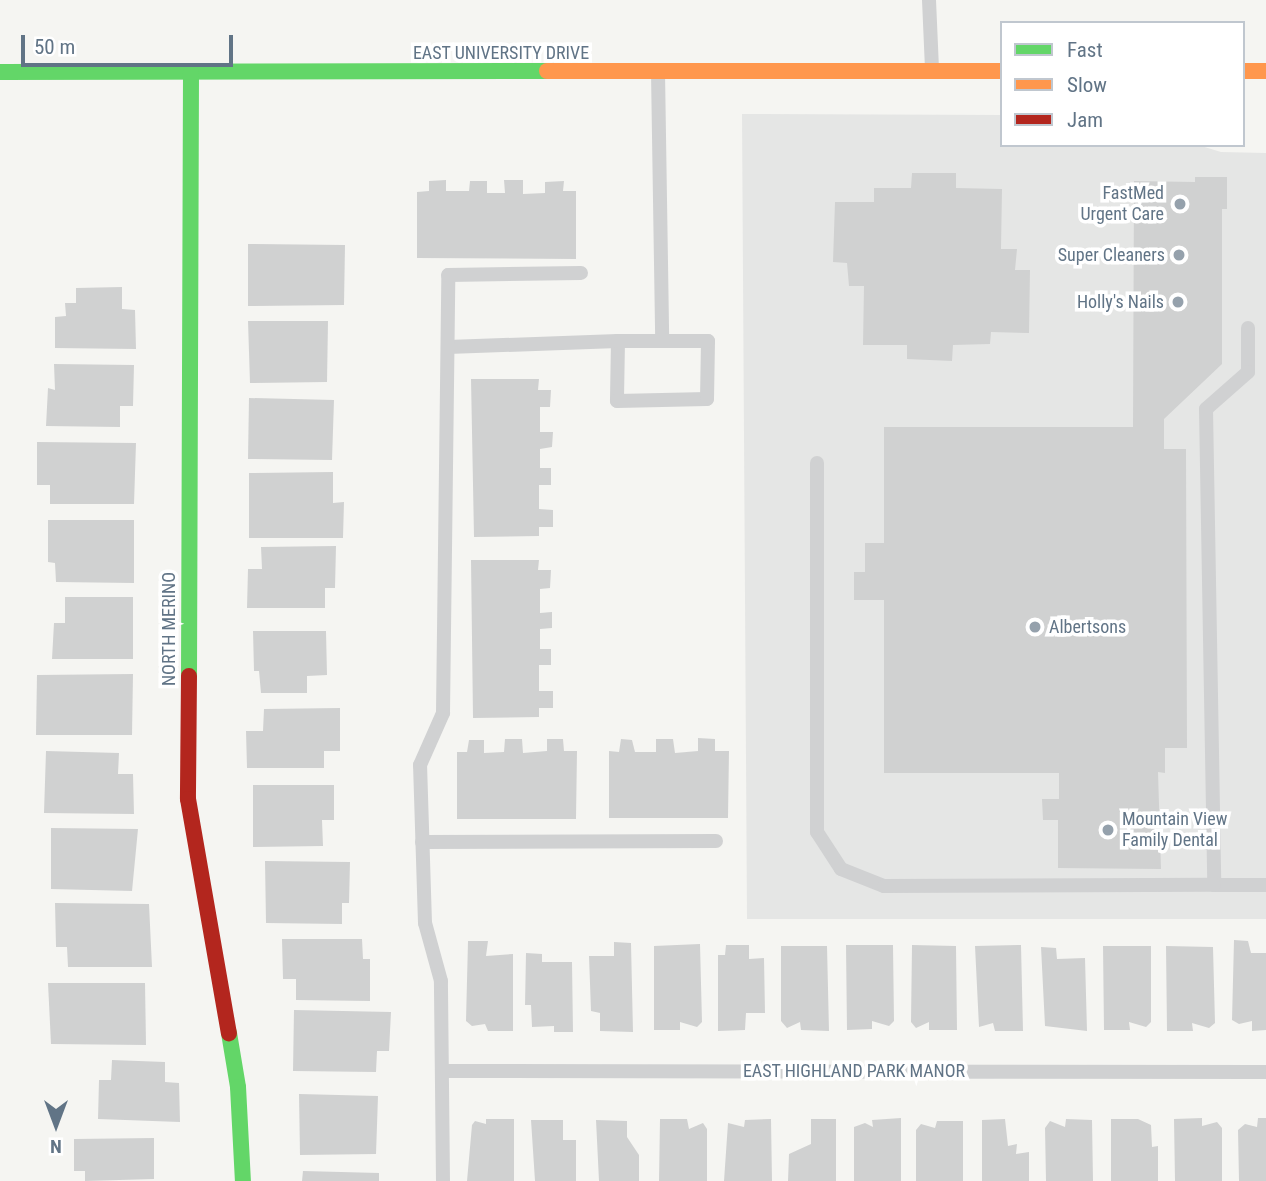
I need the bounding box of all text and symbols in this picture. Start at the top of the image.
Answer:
scale bar [24,21,236,65]
legend [1000,21,1245,147]
text: 50 m [34,35,75,59]
text: Fast [1067,38,1103,62]
street label: EAST UNIVERSITY DRIVE [413,42,589,64]
text: Slow [1067,73,1107,97]
text: Jam [1067,108,1103,132]
place label: FastMed Urgent Care [1081,183,1164,226]
marker: FastMed Urgent Care [1170,194,1190,214]
place label: Super Cleaners [1058,244,1165,266]
marker: Super Cleaners [1171,247,1187,263]
place label: Holly's Nails [1077,291,1164,313]
marker: Holly's Nails [1170,294,1186,310]
street label: NORTH MERINO [158,572,180,686]
place label: Albertsons [1049,616,1126,638]
marker: Albertsons [1027,619,1043,635]
place label: Mountain View Family Dental [1122,809,1227,852]
marker: Mountain View Family Dental [1100,822,1116,838]
street label: EAST HIGHLAND PARK MANOR [743,1060,965,1082]
north arrow [21,1090,91,1160]
text: N [50,1135,62,1158]

